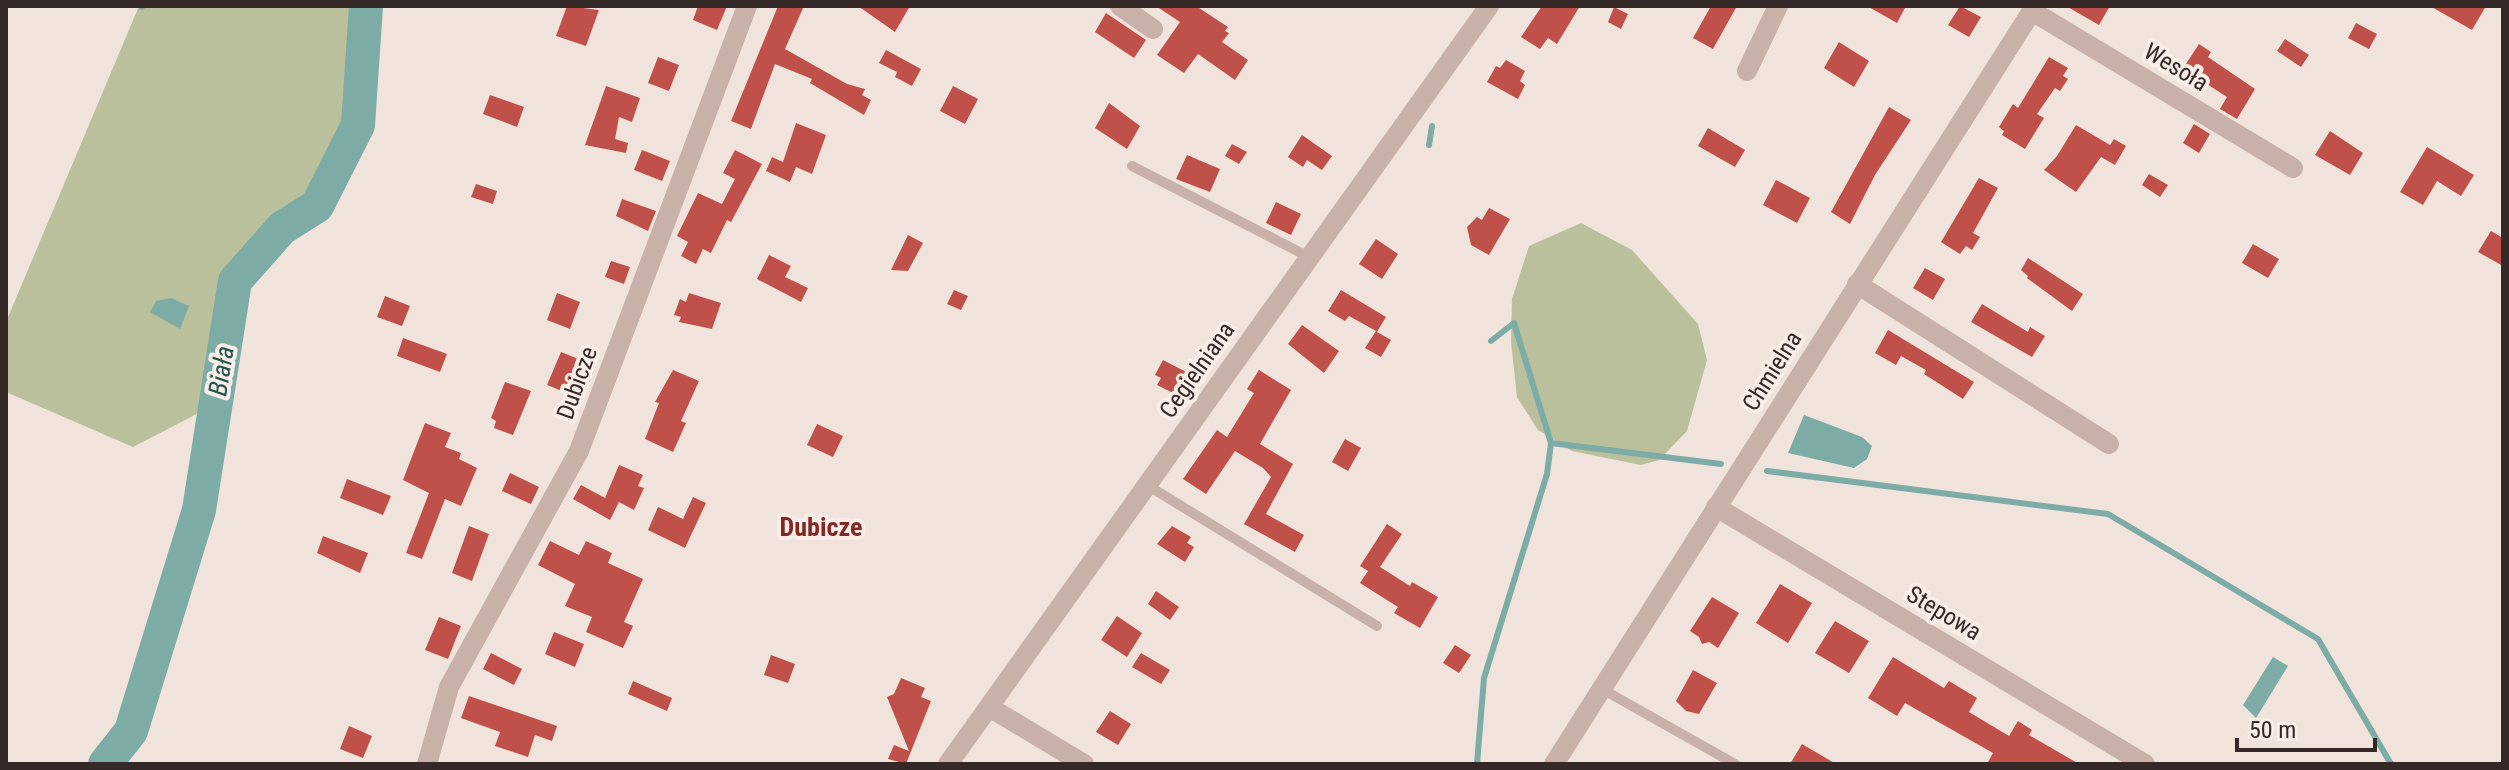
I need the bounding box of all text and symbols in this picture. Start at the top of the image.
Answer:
street label: Wesoła [2139,37,2213,97]
street label: Cegielniana [1154,317,1240,423]
street label: Chmielna [1737,326,1807,416]
street label: Dubicze [551,343,603,423]
water label: Biała [202,344,240,398]
district label: Dubicze [780,512,862,542]
street label: Stepowa [1902,580,1986,646]
scale bar [2237,702,2375,752]
text: 50 m [2249,716,2296,744]

